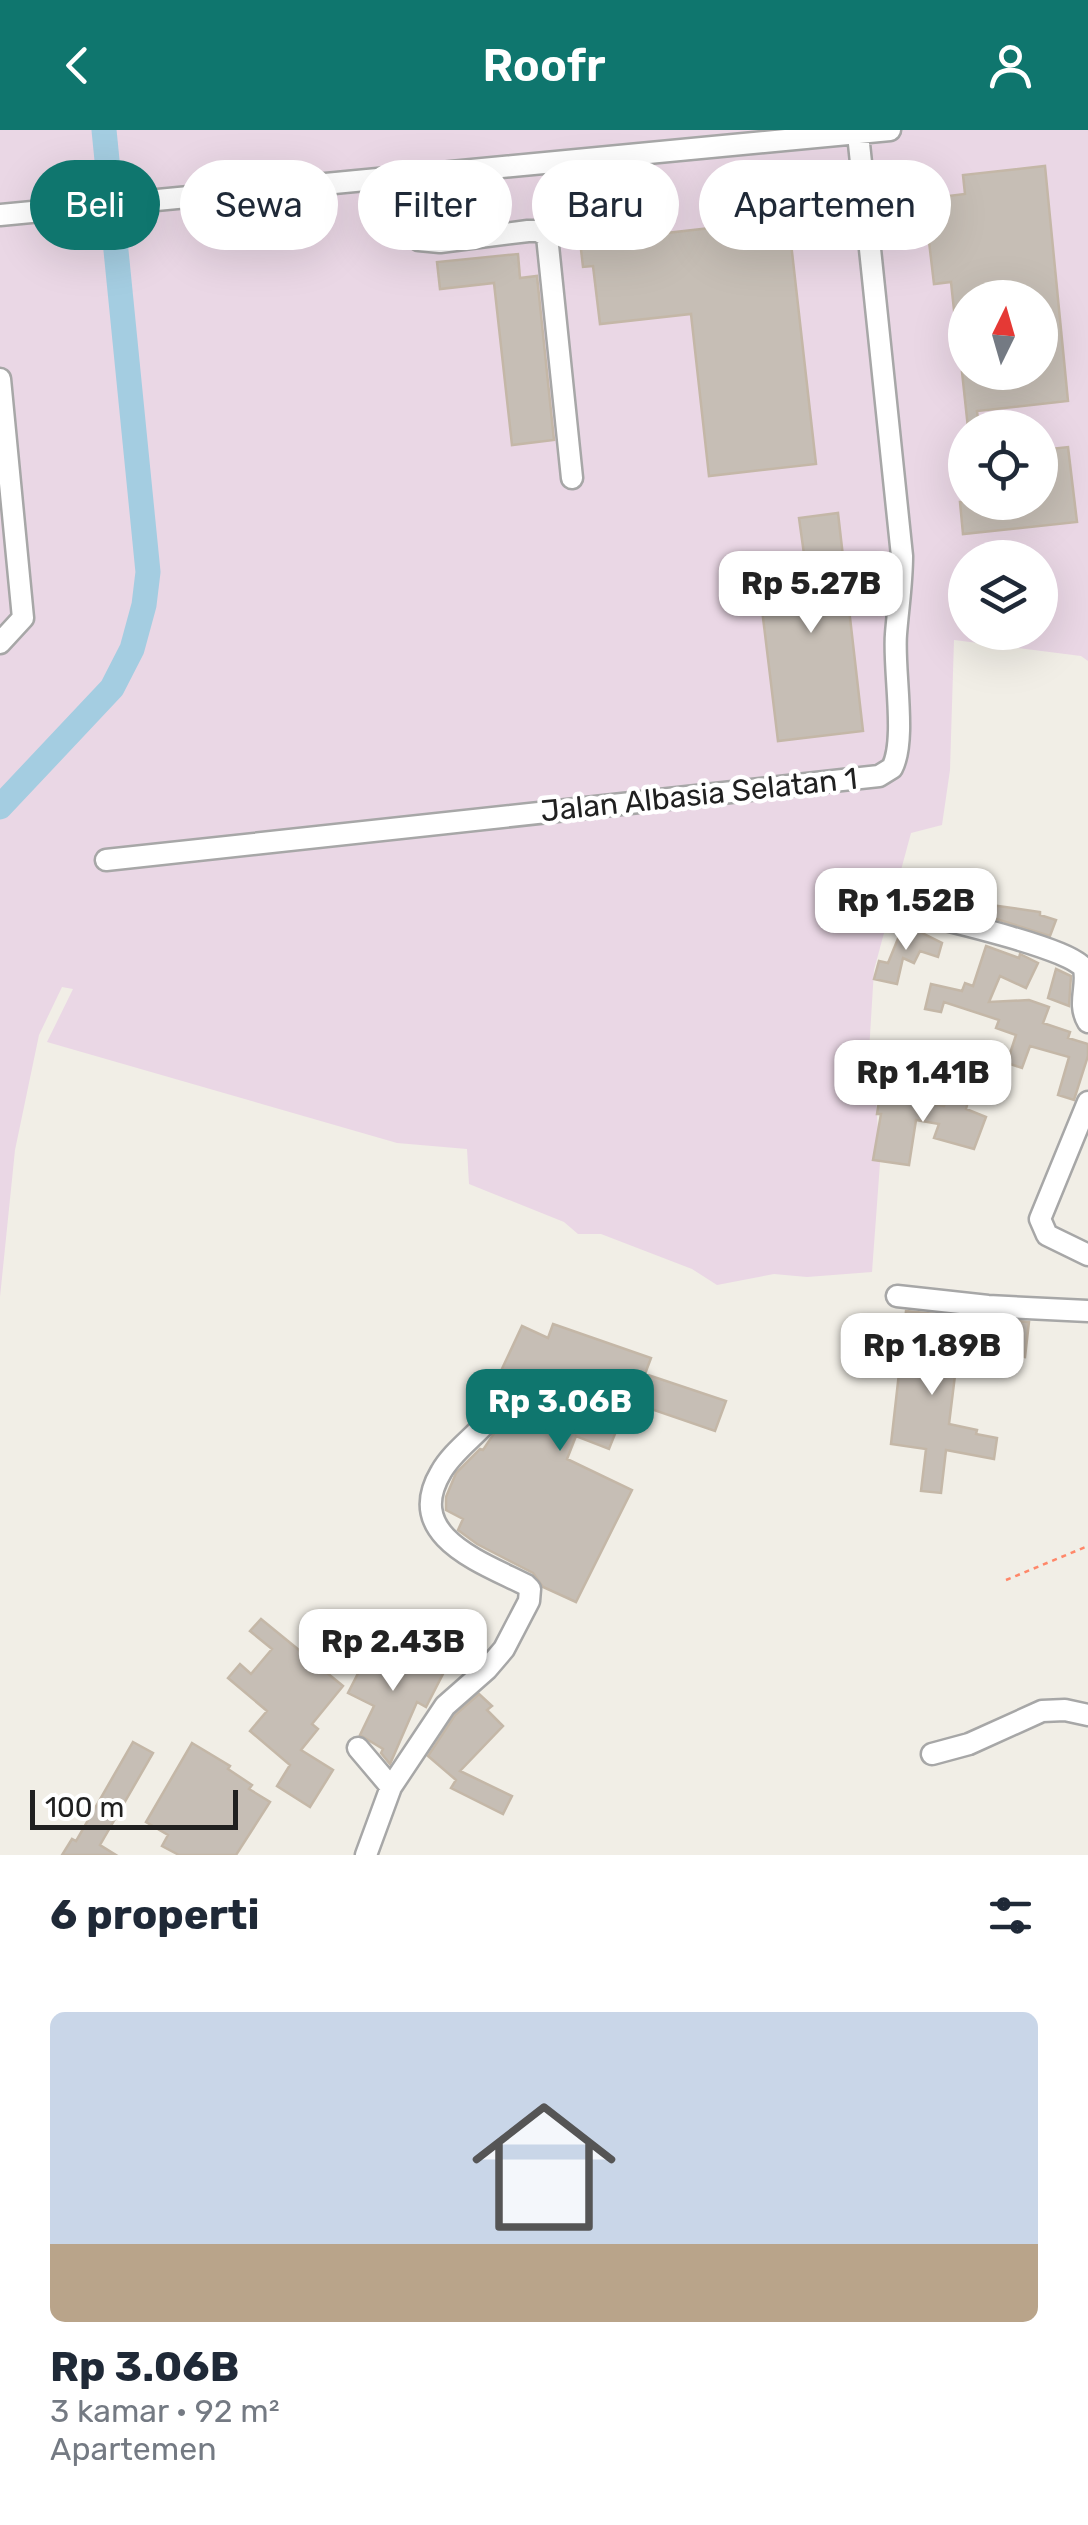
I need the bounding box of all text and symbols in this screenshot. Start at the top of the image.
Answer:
icon: back [50,38,105,93]
icon: person [983,38,1038,93]
text: Roofr [482,39,606,92]
chip: Beli [30,160,160,250]
chip: Sewa [180,160,338,250]
chip: Filter [358,160,512,250]
chip: Baru [532,160,679,250]
chip: Apartemen [699,160,951,250]
north arrow [948,280,1058,390]
map controls [948,280,1058,650]
button: locate [948,410,1058,520]
button: layers [948,540,1058,650]
pin: Rp 5.27B [708,551,914,636]
text: Rp 5.27B [741,564,881,602]
street label: Jalan Albasia Selatan 1 [539,760,859,830]
pin: Rp 1.52B [803,868,1009,953]
text: Rp 1.52B [837,881,975,919]
pin: Rp 1.41B [820,1040,1026,1125]
text: Rp 1.41B [856,1053,990,1091]
pin: Rp 1.89B [829,1313,1035,1398]
text: Rp 1.89B [863,1326,1001,1364]
pin: Rp 3.06B [457,1369,663,1454]
text: Rp 3.06B [488,1382,632,1420]
pin: Rp 2.43B [290,1609,496,1694]
text: Rp 2.43B [321,1622,465,1660]
scale bar [30,1785,238,1830]
text: 100 m [45,1791,124,1824]
icon: filters [983,1888,1038,1943]
text: 6 properti [50,1890,259,1940]
icon: home [454,2077,634,2257]
text: Rp 3.06B [50,2342,239,2392]
text: 3 kamar · 92 m² [50,2392,280,2430]
text: Apartemen [50,2430,217,2468]

